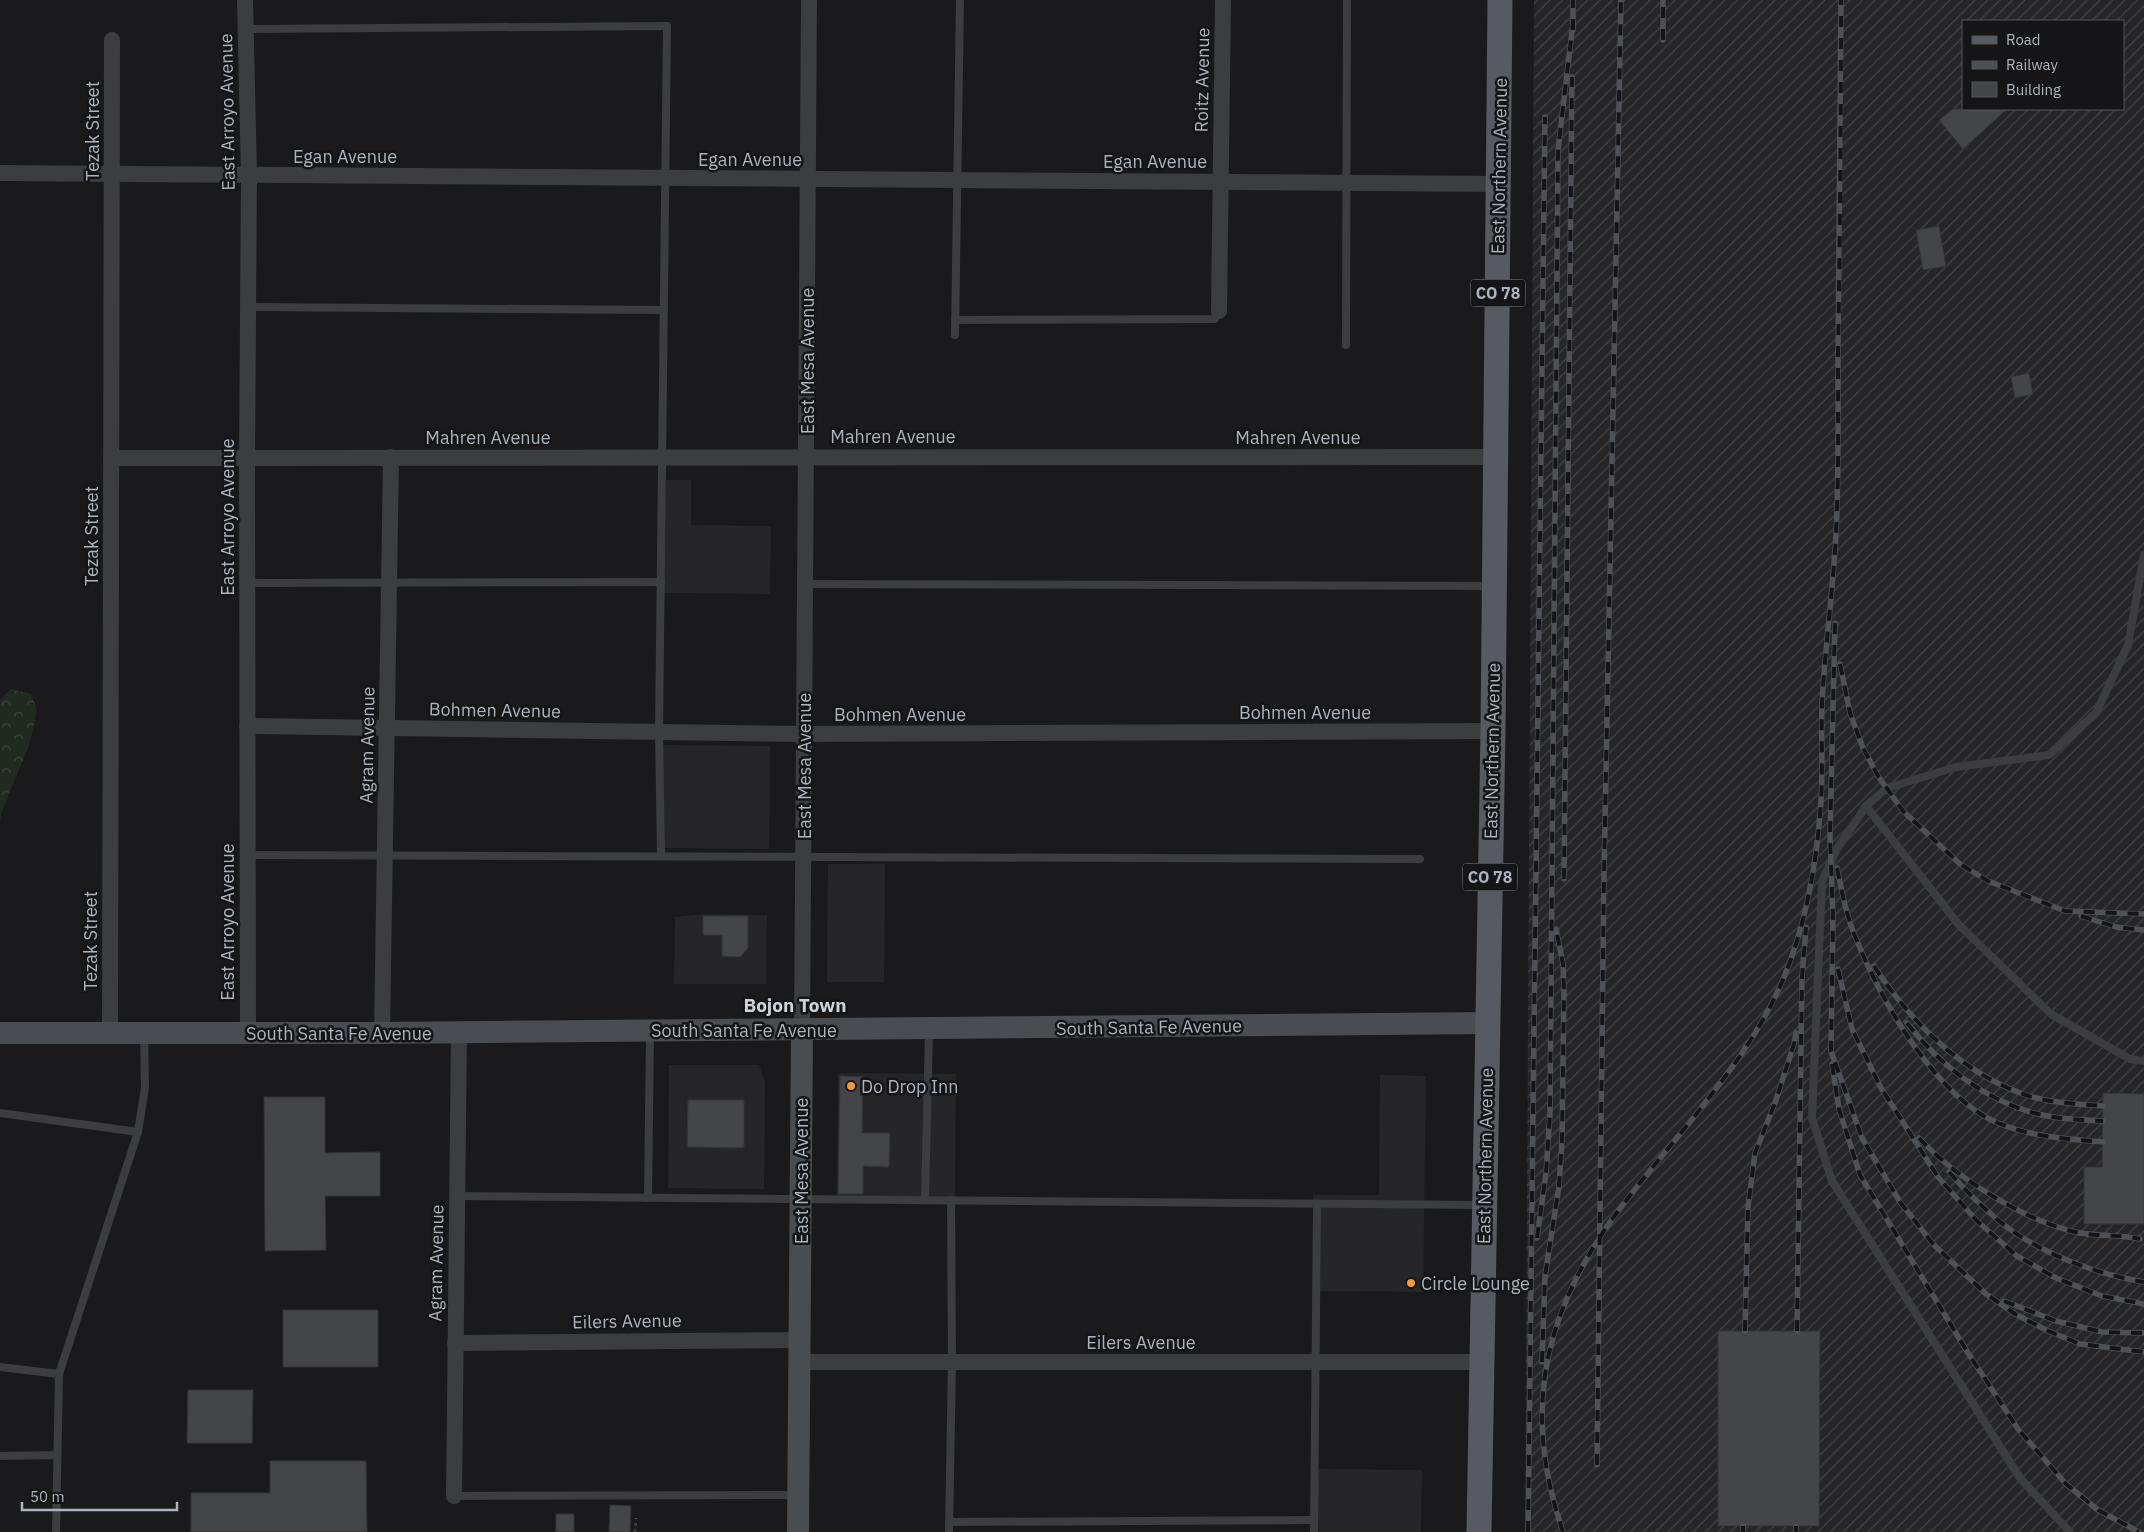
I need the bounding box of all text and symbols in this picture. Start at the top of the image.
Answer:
legend [1962,20,2124,110]
street label: Roitz Avenue [1190,27,1214,133]
text: Road [2006,30,2041,49]
street label: East Arroyo Avenue [214,33,240,191]
text: Railway [2006,55,2059,74]
street label: East Northern Avenue [1486,77,1512,254]
text: Building [2006,80,2061,99]
street label: Tezak Street [81,81,104,181]
street label: Egan Avenue [293,145,397,168]
street label: Egan Avenue [698,148,802,171]
street label: Egan Avenue [1103,150,1207,173]
road number: CO 78 [1470,280,1526,306]
street label: East Mesa Avenue [796,288,819,434]
street label: Mahren Avenue [830,425,956,448]
street label: Mahren Avenue [425,426,551,449]
street label: Mahren Avenue [1235,426,1361,449]
street label: East Arroyo Avenue [216,438,239,596]
street label: Tezak Street [80,486,103,586]
street label: East Northern Avenue [1479,662,1505,839]
street label: Agram Avenue [354,686,380,804]
street label: East Mesa Avenue [793,693,816,839]
street label: Bohmen Avenue [429,697,561,723]
street label: Bohmen Avenue [1239,701,1371,724]
street label: Bohmen Avenue [834,703,966,726]
street label: East Arroyo Avenue [216,843,239,1001]
road number: CO 78 [1462,864,1518,890]
street label: Tezak Street [79,891,102,991]
district label: Bojon Town [743,993,847,1017]
street label: South Santa Fe Avenue [1056,1014,1242,1040]
street label: South Santa Fe Avenue [651,1019,837,1042]
street label: South Santa Fe Avenue [246,1022,432,1045]
street label: East Northern Avenue [1472,1067,1498,1244]
place label: Do Drop Inn [861,1075,958,1098]
marker: Do Drop Inn [845,1080,857,1092]
street label: East Mesa Avenue [790,1098,813,1244]
street label: Agram Avenue [423,1204,449,1322]
place label: Circle Lounge [1421,1272,1530,1295]
marker: Circle Lounge [1405,1277,1417,1289]
street label: Eilers Avenue [572,1309,682,1333]
street label: Eilers Avenue [1086,1331,1196,1354]
scale bar [22,1480,178,1512]
text: 50 m [30,1487,65,1506]

